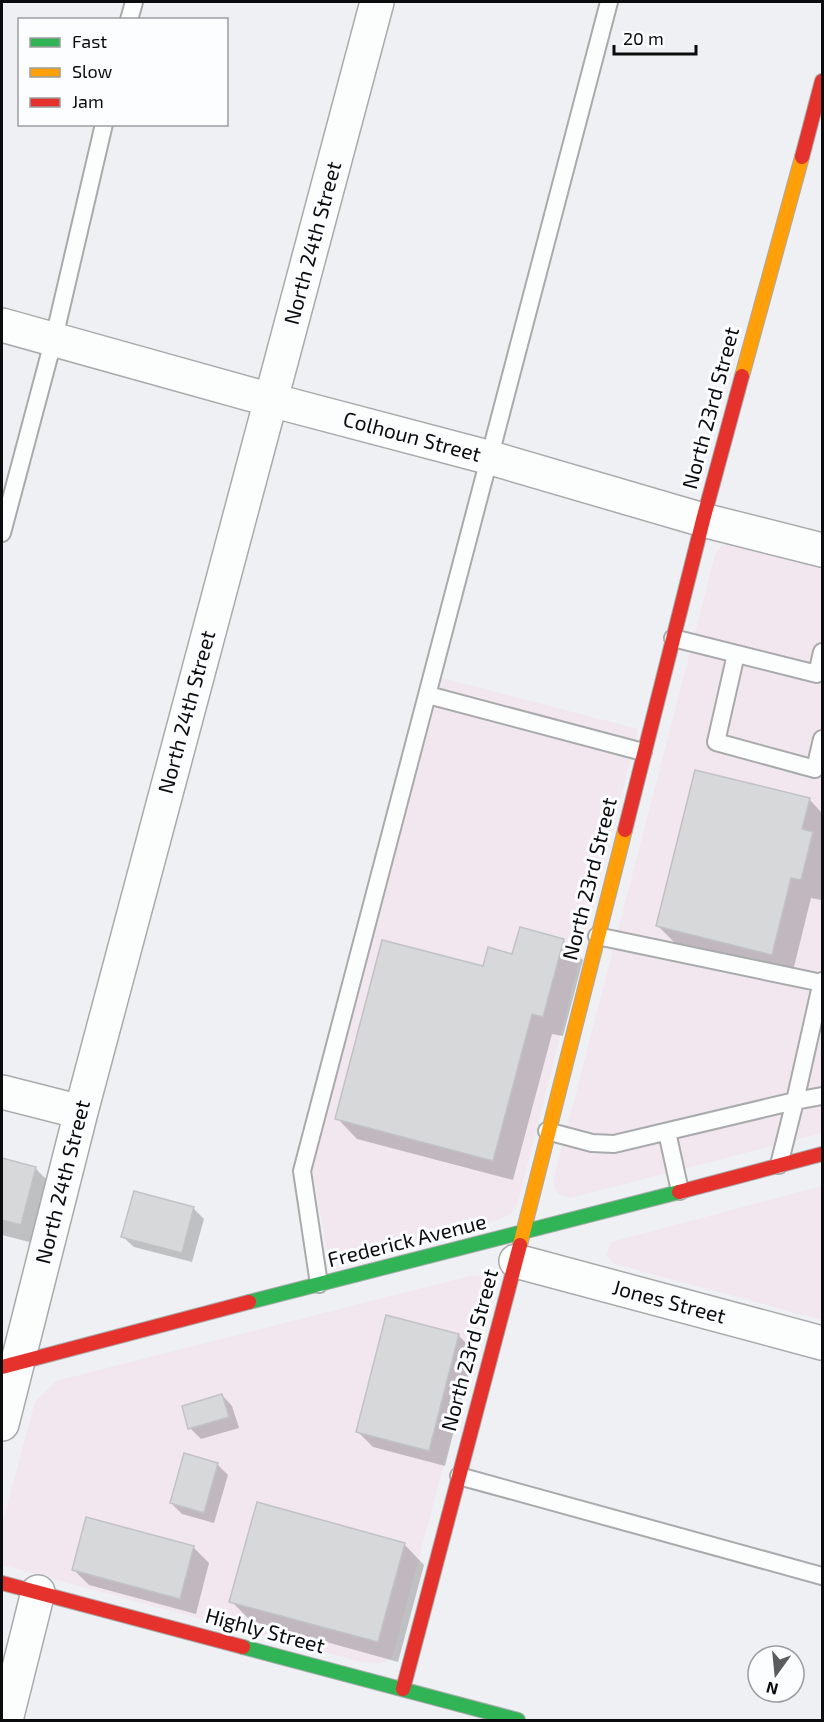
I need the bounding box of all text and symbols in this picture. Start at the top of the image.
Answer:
legend [18,18,228,126]
scale bar [614,18,696,56]
text: 20 m [623,27,664,49]
text: Fast [72,30,107,52]
text: Slow [72,60,113,82]
text: Jam [72,90,104,112]
street label: North 24th Street [278,158,345,327]
street label: North 23rd Street [676,324,743,491]
street label: Colhoun Street [341,405,484,466]
street label: North 24th Street [152,627,219,796]
street label: North 23rd Street [556,795,621,963]
street label: North 24th Street [29,1097,94,1266]
street label: Frederick Avenue [325,1208,489,1271]
street label: North 23rd Street [435,1266,502,1433]
street label: Jones Street [610,1273,729,1328]
street label: Highly Street [203,1602,328,1657]
north arrow [746,1644,806,1704]
text: N [764,1678,780,1700]

